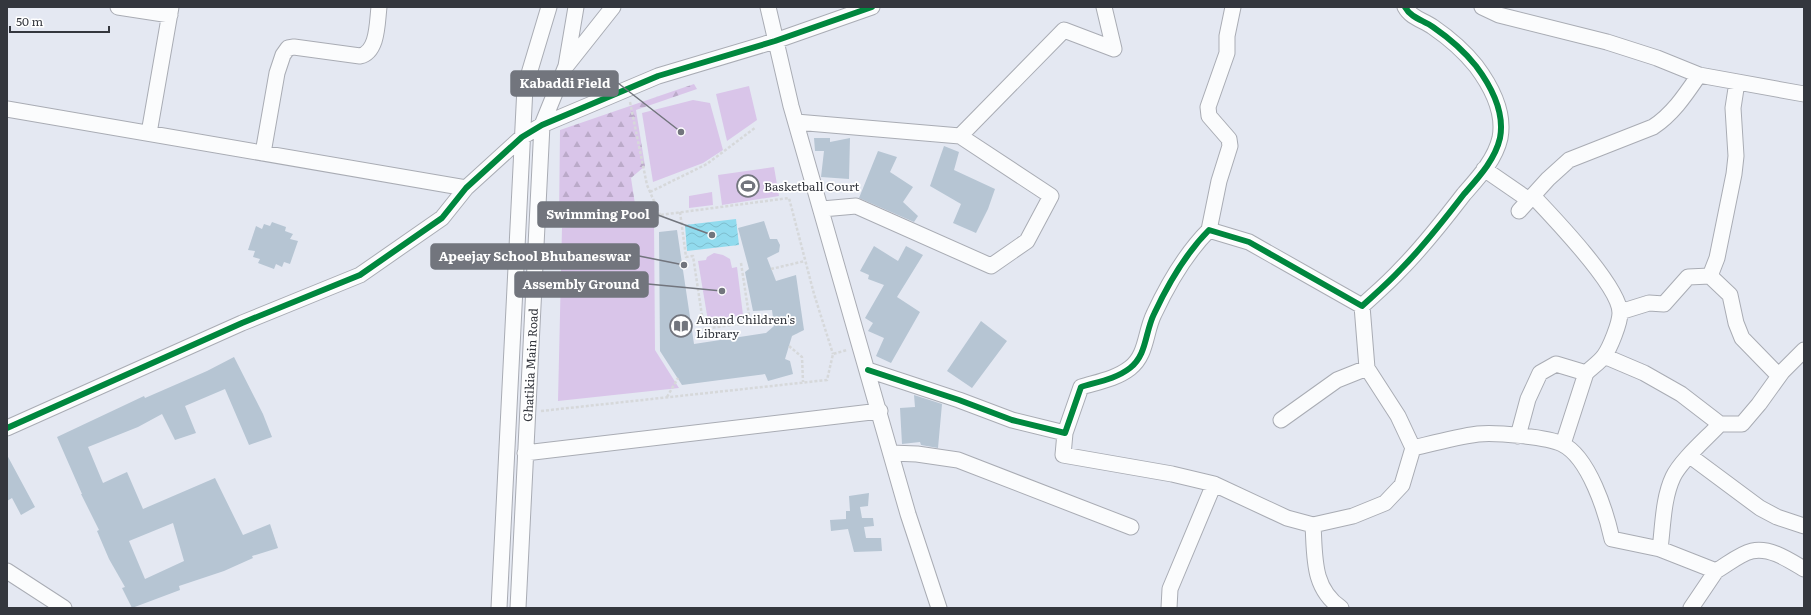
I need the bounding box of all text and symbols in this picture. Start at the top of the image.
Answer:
scale bar [10,8,109,34]
text: 50 m [16,12,43,30]
callout: Kabaddi Field [511,71,618,96]
text: Kabaddi Field [520,73,611,92]
sports icon: Basketball Court [735,173,761,199]
place label: Basketball Court [764,177,860,195]
callout: Swimming Pool [538,202,658,227]
text: Swimming Pool [546,204,650,223]
callout: Apeejay School Bhubaneswar [431,244,639,269]
text: Apeejay School Bhubaneswar [439,246,631,265]
callout: Assembly Ground [515,272,648,297]
text: Assembly Ground [522,274,640,293]
street label: Ghatikia Main Road [518,307,542,422]
place label: Anand Children's Library [696,310,795,342]
library icon: Anand Children's Library [668,313,694,339]

